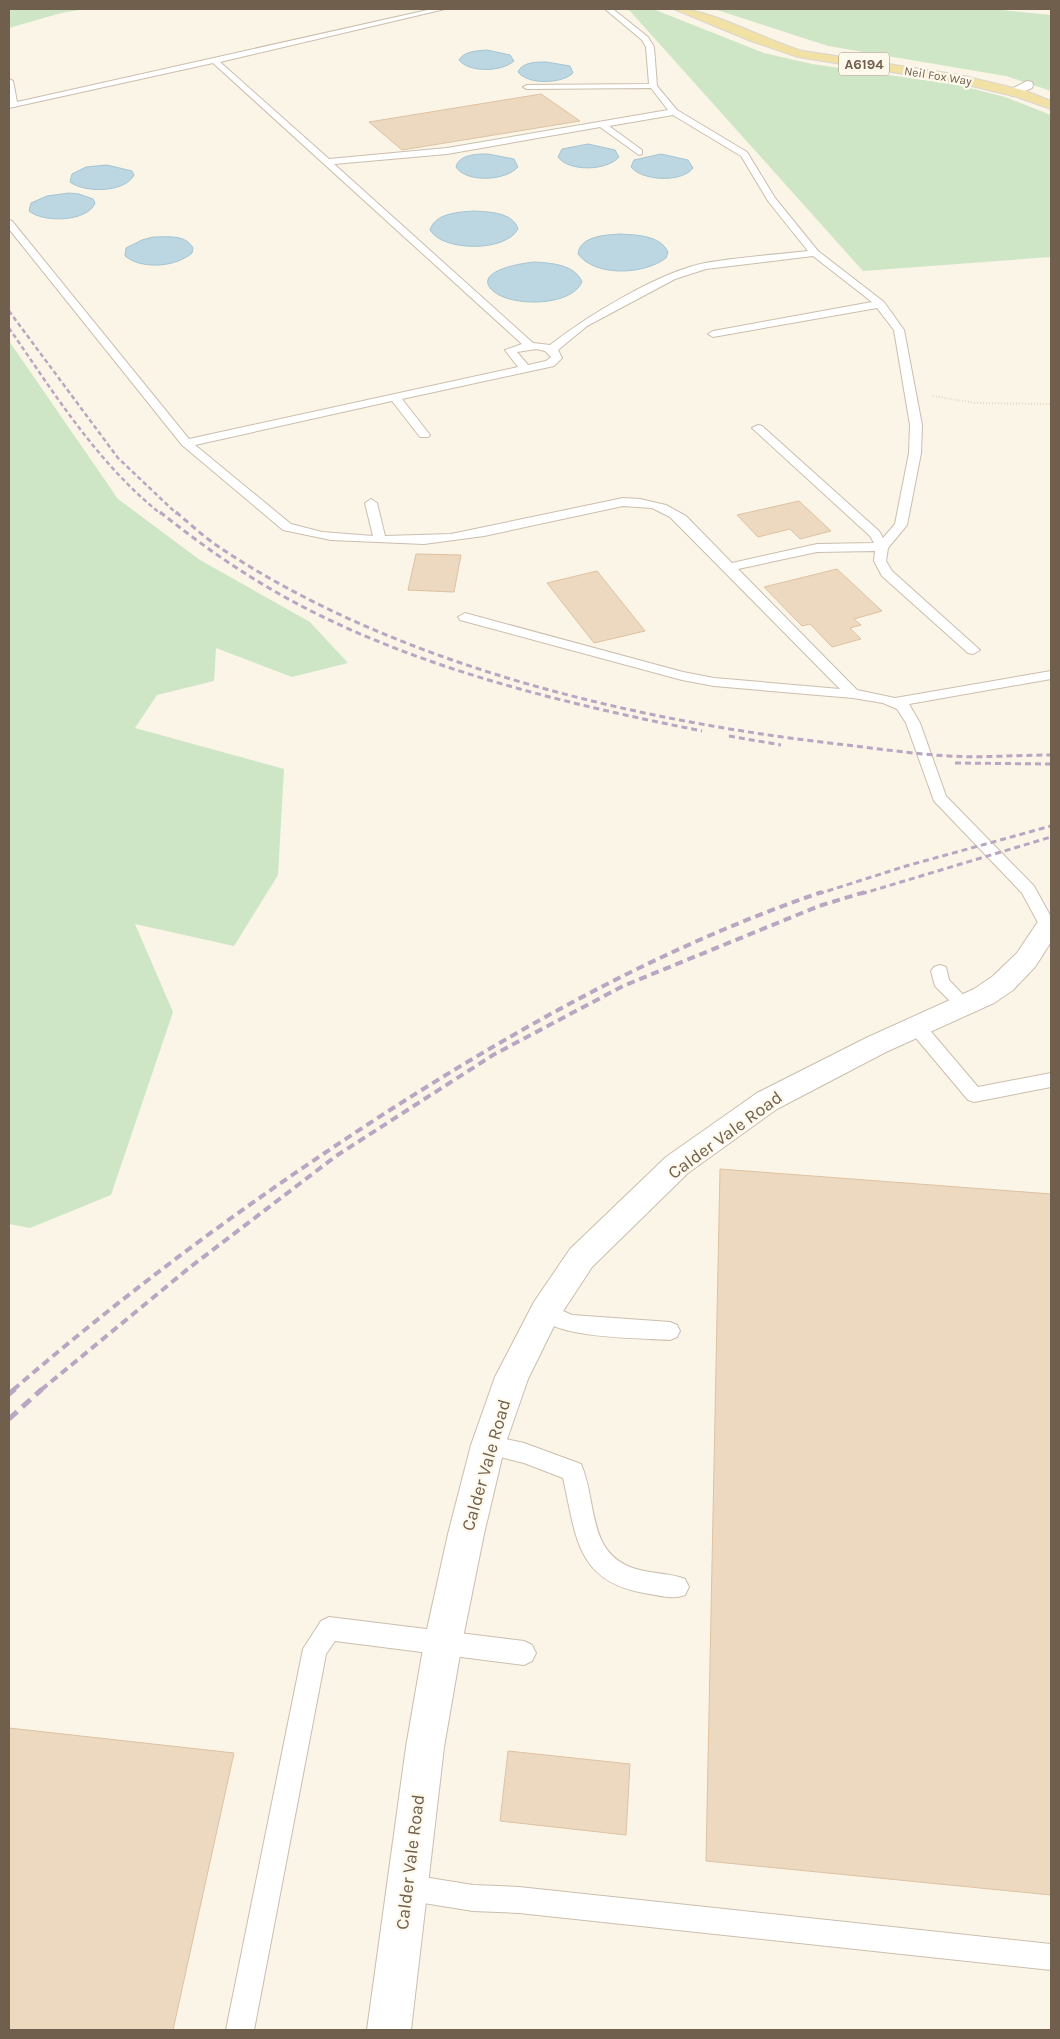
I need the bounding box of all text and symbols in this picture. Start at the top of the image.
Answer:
road number: A6194 [839,52,889,76]
street label: Neil Fox Way [903,64,973,88]
street label: Calder Vale Road [663,1086,787,1184]
street label: Calder Vale Road [457,1397,515,1533]
street label: Calder Vale Road [391,1793,429,1931]

